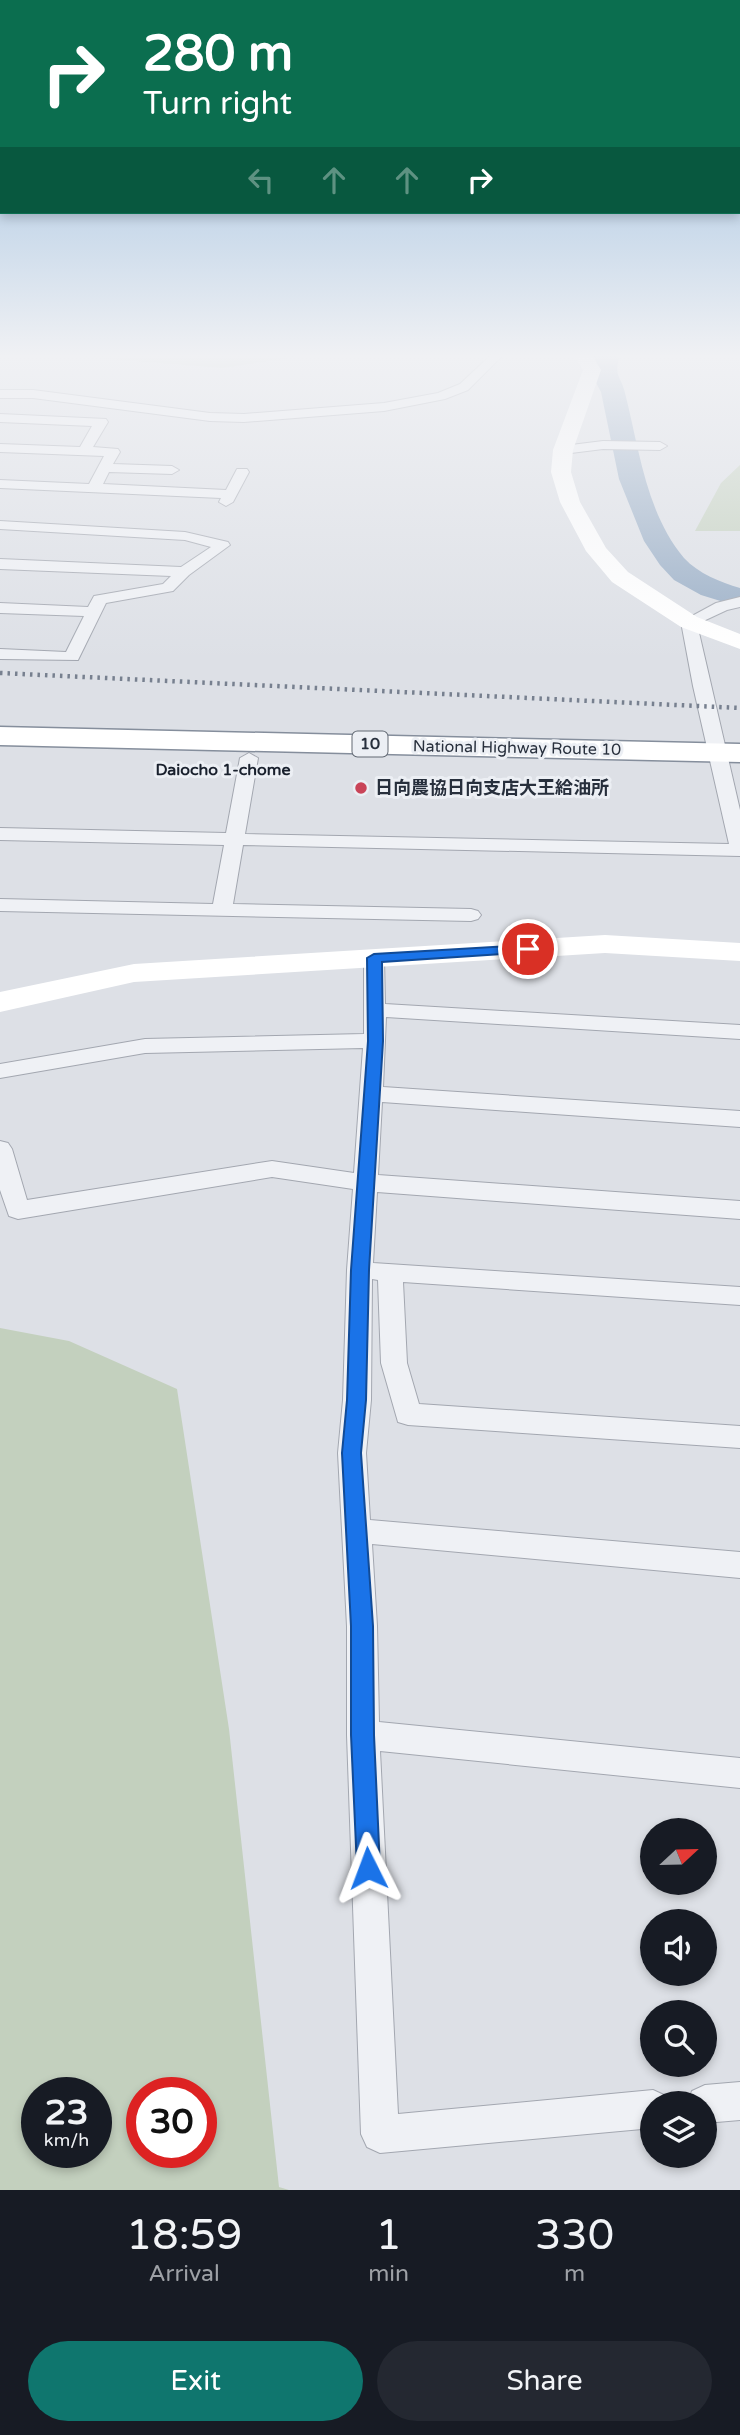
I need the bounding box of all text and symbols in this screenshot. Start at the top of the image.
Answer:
text: 280 m [143,25,293,84]
icon: right [28,28,119,119]
text: Turn right [143,85,292,123]
icon: left [242,161,280,199]
icon: ahead [315,161,353,199]
icon: ahead [388,161,426,199]
icon: right [461,161,499,199]
road number: 10 [352,732,388,757]
street label: National Highway Route 10 [413,736,621,760]
district label: Daiocho 1-chome [155,760,291,780]
place label: 日向農協日向支店大王給油所 [375,777,609,799]
marker: 日向農協日向支店大王給油所 [353,780,369,796]
pin [498,919,558,979]
icon: arrive [509,930,547,968]
north arrow [640,1818,718,1895]
map controls [640,1818,717,2168]
position arrow [331,1831,405,1905]
button: sound [640,1909,717,1986]
button: search [640,2000,717,2077]
speed limit sign: 30 [126,2077,217,2168]
button: layers [640,2091,717,2168]
text: 23 [45,2092,88,2134]
text: km/h [44,2129,89,2151]
text: 18:59 [126,2210,242,2261]
text: 1 [375,2210,402,2261]
text: 330 [535,2210,614,2261]
text: Arrival [149,2260,220,2288]
text: min [368,2260,409,2288]
text: m [564,2260,585,2288]
button: Exit [28,2341,363,2421]
button: Share [377,2341,712,2421]

